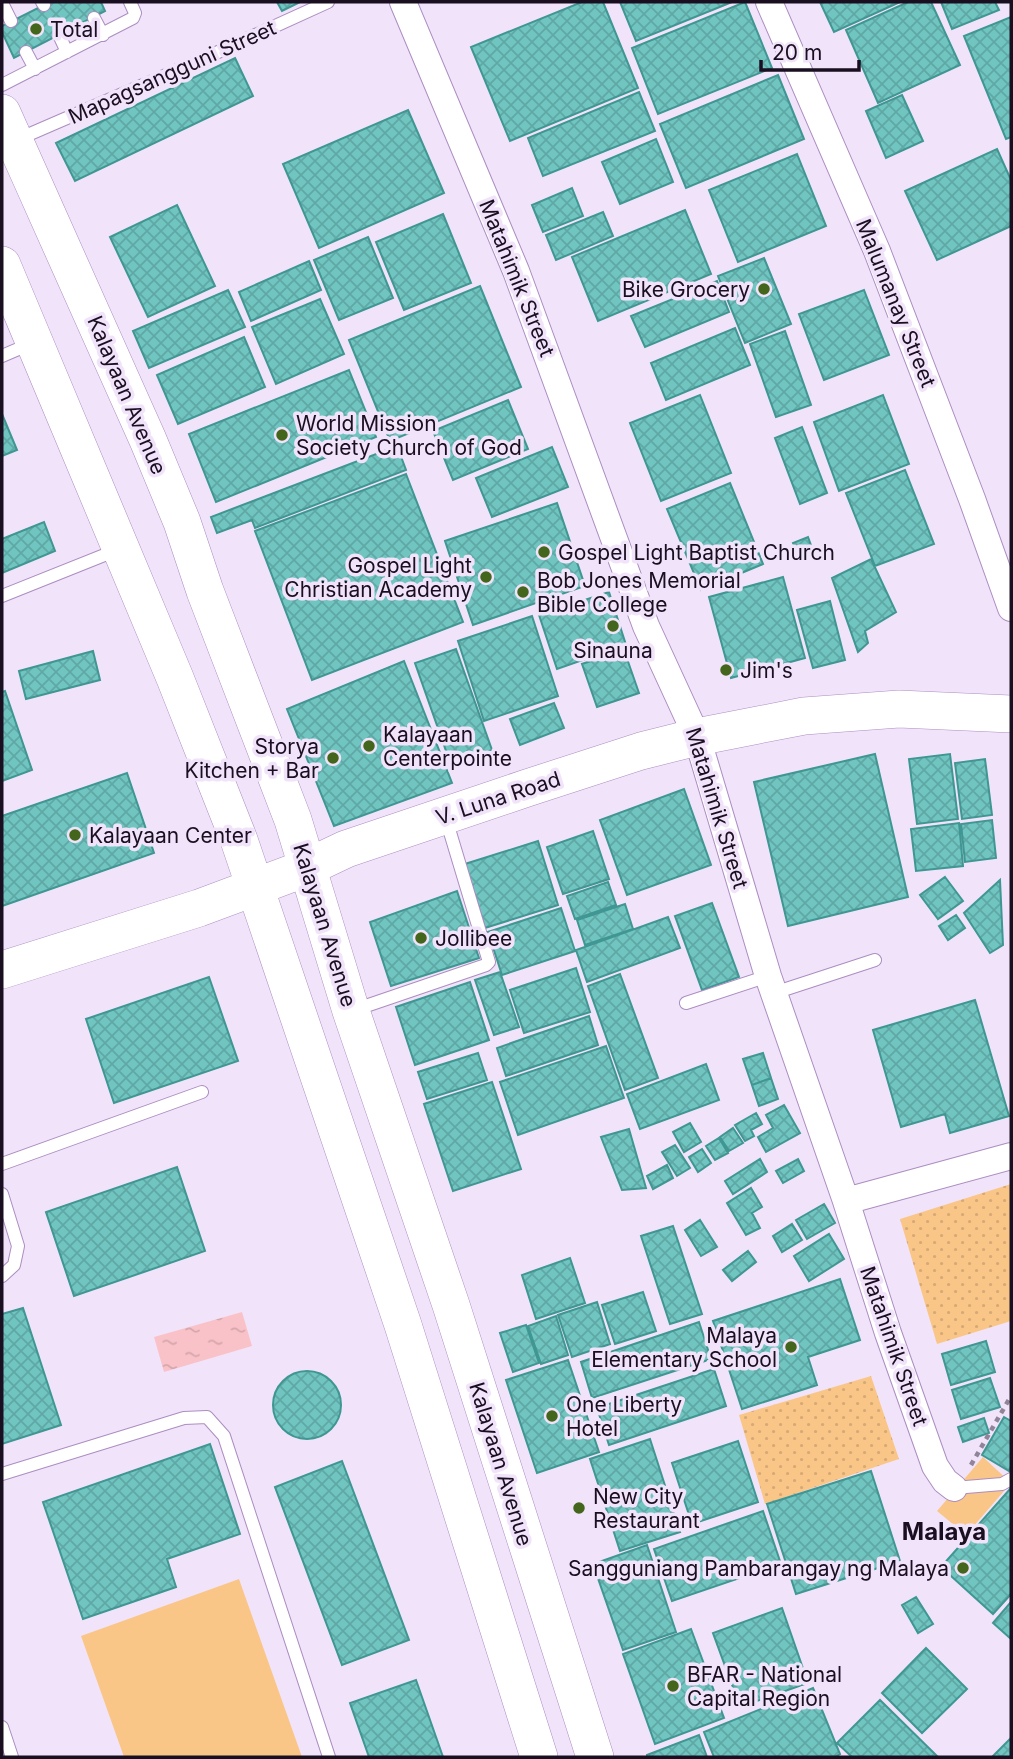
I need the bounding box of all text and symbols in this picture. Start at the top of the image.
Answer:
street label: Mapagsangguni Street [64,15,280,129]
place label: Total [50,17,98,42]
marker: Total [28,21,44,37]
scale bar [761,28,859,72]
text: 20 m [772,40,822,65]
street label: Matahimik Street [474,196,560,360]
street label: Malumanay Street [851,215,941,391]
place label: Bike Grocery [622,277,750,302]
marker: Bike Grocery [756,281,772,297]
street label: Kalayaan Avenue [82,312,172,478]
place label: World Mission Society Church of God [296,411,522,460]
marker: World Mission Society Church of God [274,427,290,443]
place label: Gospel Light Baptist Church [558,540,835,565]
marker: Gospel Light Baptist Church [536,544,552,560]
place label: Gospel Light Christian Academy [284,553,472,602]
place label: Bob Jones Memorial Bible College [537,568,741,617]
marker: Gospel Light Christian Academy [478,569,494,585]
marker: Bob Jones Memorial Bible College [515,584,531,600]
marker: Sinauna [605,618,621,634]
place label: Sinauna [573,638,653,663]
place label: Jim's [740,658,793,683]
marker: Jim's [718,662,734,678]
place label: Kalayaan Centerpointe [383,722,512,771]
street label: Matahimik Street [681,724,753,892]
place label: Storya Kitchen + Bar [185,734,319,783]
marker: Kalayaan Centerpointe [361,738,377,754]
marker: Storya Kitchen + Bar [325,750,341,766]
street label: V. Luna Road [433,766,563,830]
place label: Kalayaan Center [89,823,252,848]
marker: Kalayaan Center [67,827,83,843]
street label: Kalayaan Avenue [288,840,362,1010]
place label: Jollibee [435,926,512,951]
marker: Jollibee [413,930,429,946]
street label: Matahimik Street [855,1263,933,1429]
place label: Malaya Elementary School [591,1323,777,1372]
marker: Malaya Elementary School [783,1339,799,1355]
street label: Kalayaan Avenue [464,1379,538,1549]
place label: One Liberty Hotel [566,1392,682,1441]
marker: One Liberty Hotel [544,1408,560,1424]
place label: New City Restaurant [593,1484,700,1533]
marker: New City Restaurant [571,1500,587,1516]
district label: Malaya [902,1517,986,1546]
place label: Sangguniang Pambarangay ng Malaya [568,1556,949,1581]
marker: Sangguniang Pambarangay ng Malaya [955,1560,971,1576]
place label: BFAR - National Capital Region [687,1662,842,1711]
marker: BFAR - National Capital Region [665,1678,681,1694]

